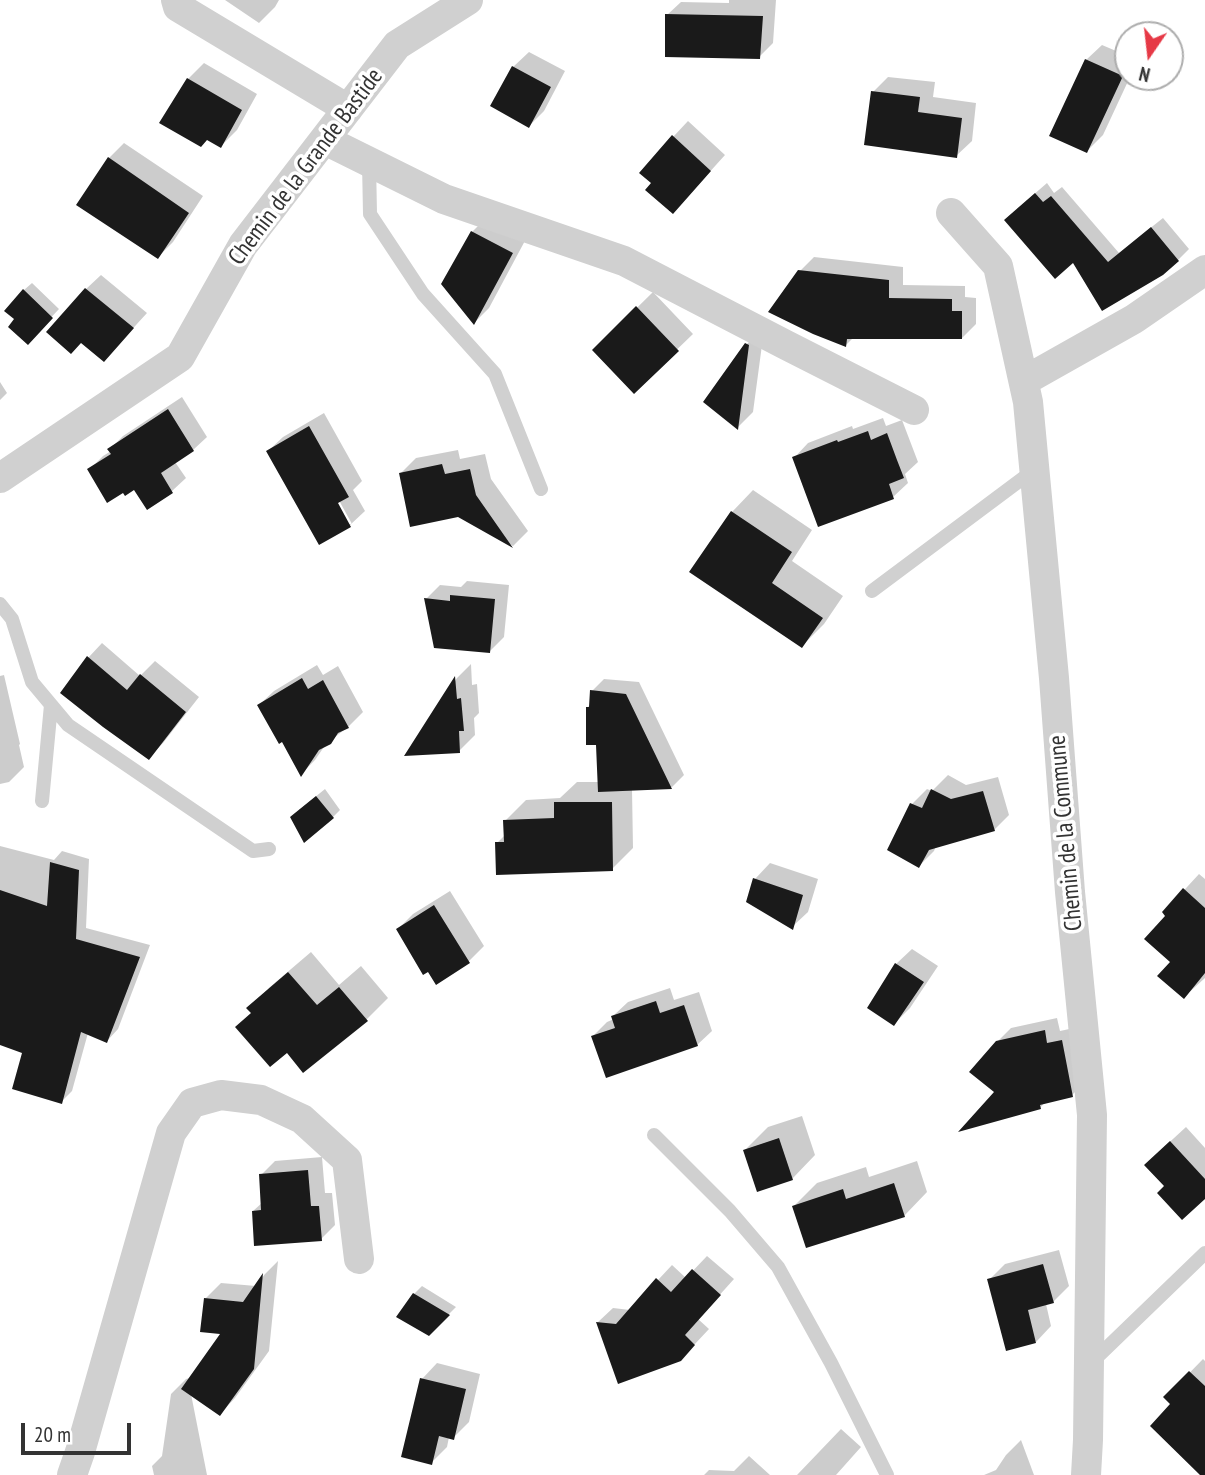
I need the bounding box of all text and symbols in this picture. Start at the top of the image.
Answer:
north arrow [1114,21,1184,91]
text: N [1137,62,1152,87]
street label: Chemin de la Grande Bastide [223,63,389,271]
street label: Chemin de la Commune [1043,734,1089,932]
scale bar [24,1408,135,1452]
text: 20 m [34,1421,71,1448]

